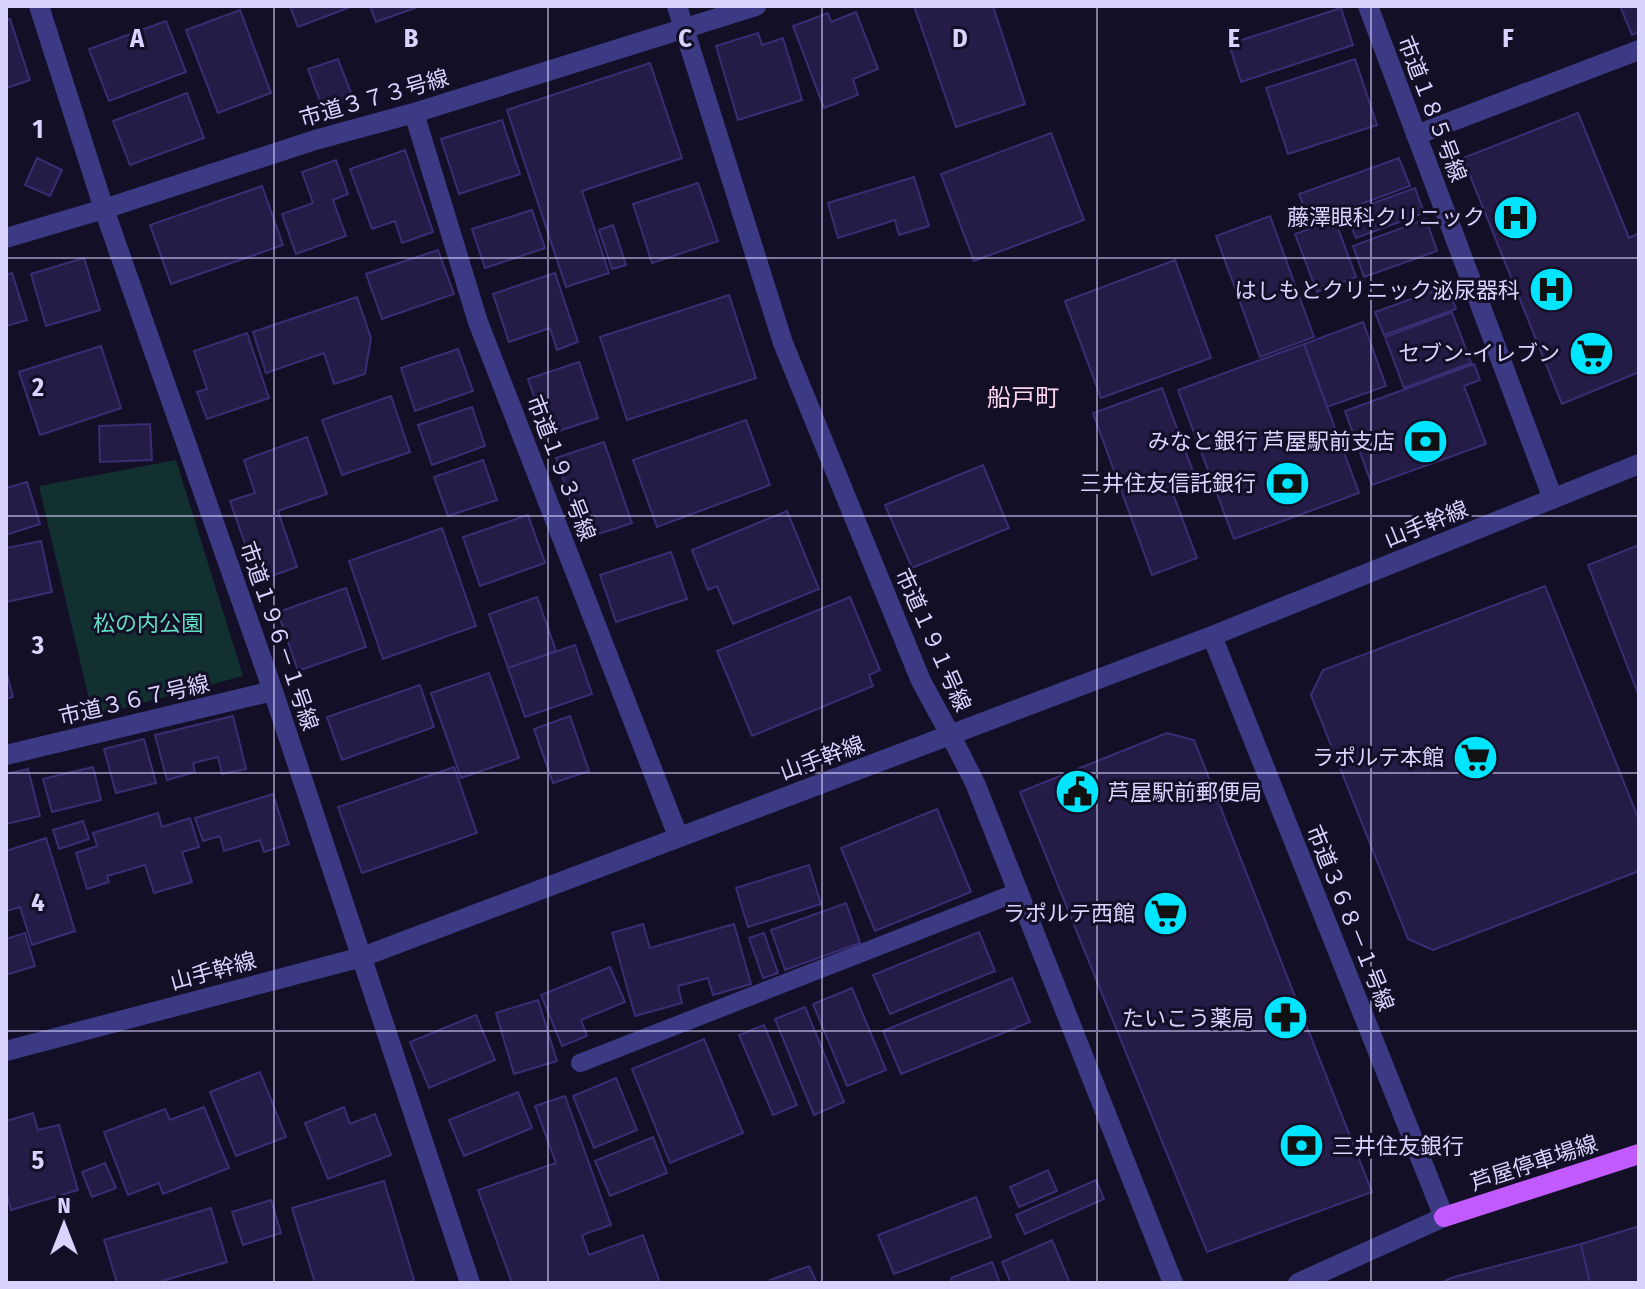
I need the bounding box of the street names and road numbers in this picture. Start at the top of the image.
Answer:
street label: 市道１８５号線 [1392,32,1472,186]
street label: 市道３７３号線 [296,64,452,132]
street label: 市道１９３号線 [521,391,601,545]
street label: 山手幹線 [1380,495,1472,553]
street label: 市道１９６－１号線 [234,538,324,734]
street label: 市道１９１号線 [889,564,977,716]
street label: 市道３６７号線 [56,670,212,730]
street label: 山手幹線 [776,730,868,786]
street label: 市道３６８－１号線 [1300,821,1400,1015]
street label: 山手幹線 [167,947,259,995]
street label: 芦屋停車場線 [1467,1130,1601,1196]

